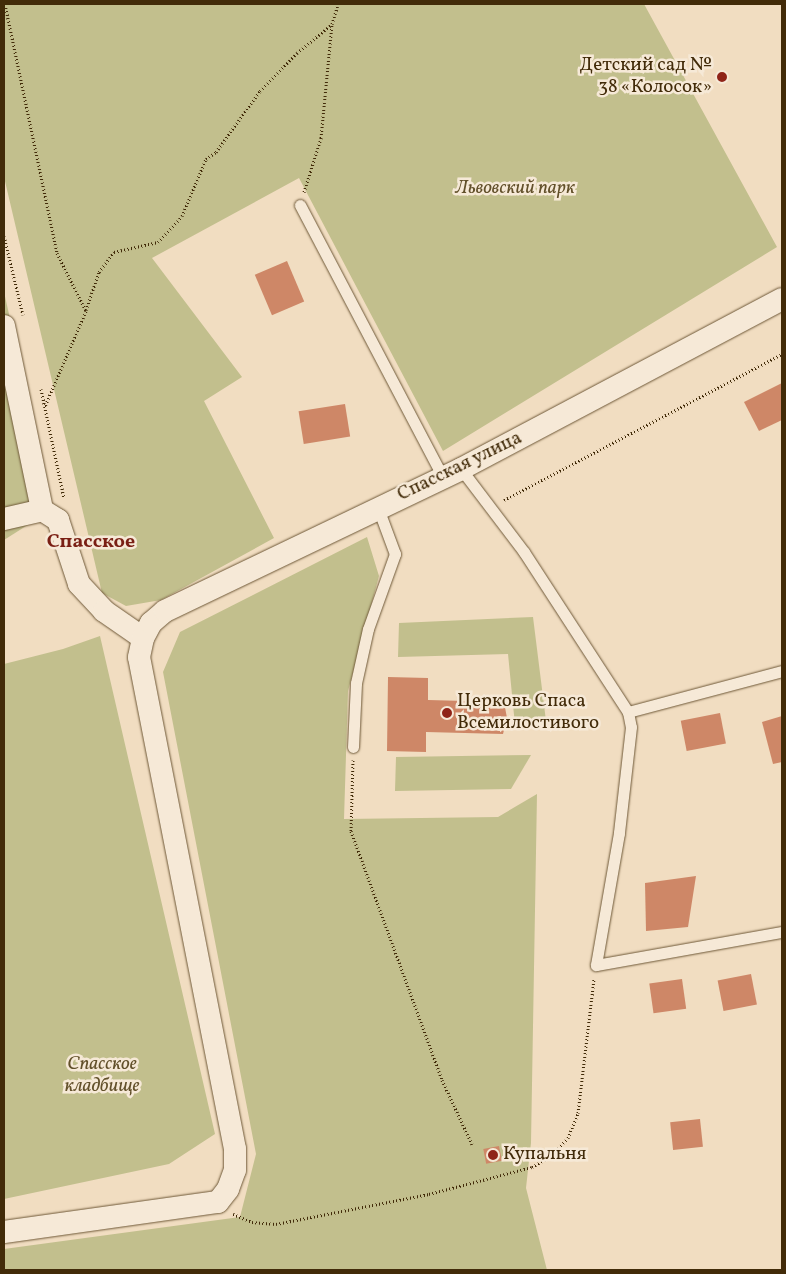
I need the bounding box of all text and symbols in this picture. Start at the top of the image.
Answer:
place label: Детский сад № 38 «Колосок» [580,55,712,99]
marker: Детский сад № 38 «Колосок» [716,71,728,83]
park label: Львовский парк [455,178,575,200]
street label: Спасская улица [394,427,526,507]
district label: Спасское [47,530,135,554]
place label: Церковь Спаса Всемилостивого [457,691,599,735]
marker: Церковь Спаса Всемилостивого [441,707,453,719]
park label: Спасское кладбище [64,1054,140,1098]
place label: Купальня [503,1144,586,1166]
marker: Купальня [487,1149,499,1161]

